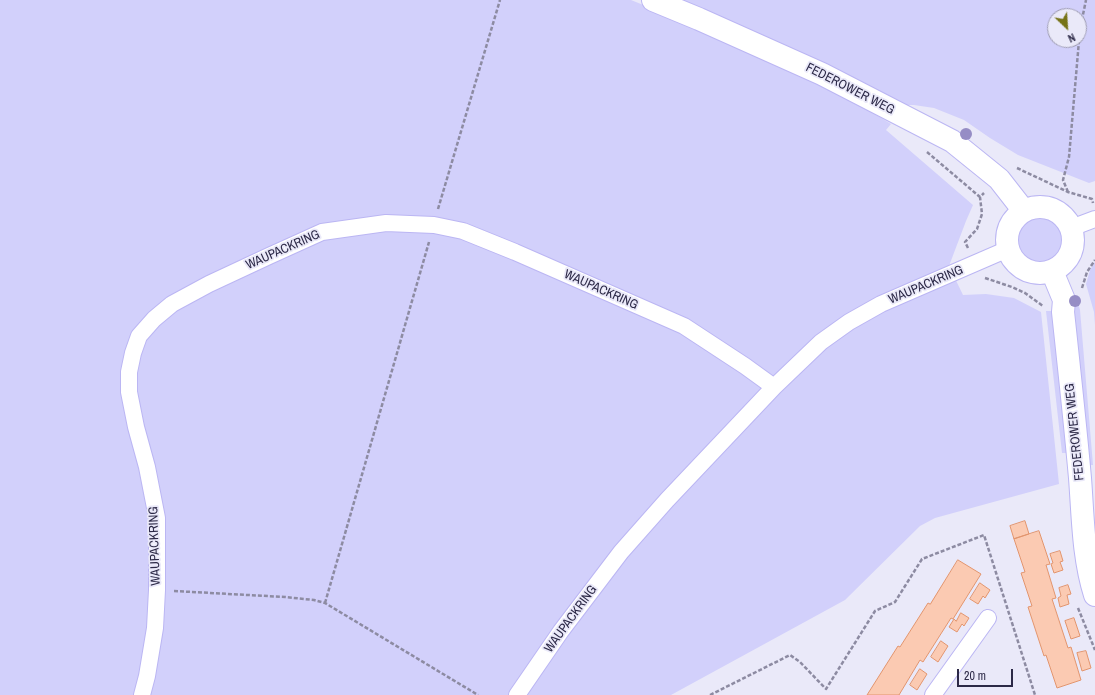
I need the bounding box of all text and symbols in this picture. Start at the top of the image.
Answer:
north arrow [1047,8,1087,48]
text: N [1066,30,1078,46]
street label: FEDEROWER WEG [803,60,897,118]
street label: WAUPACKRING [244,227,322,273]
street label: WAUPACKRING [886,262,966,308]
street label: WAUPACKRING [562,267,640,313]
street label: FEDEROWER WEG [1062,383,1088,481]
street label: WAUPACKRING [146,506,164,586]
street label: WAUPACKRING [541,582,601,656]
scale bar [959,661,1015,687]
text: 20 m [964,668,986,684]

